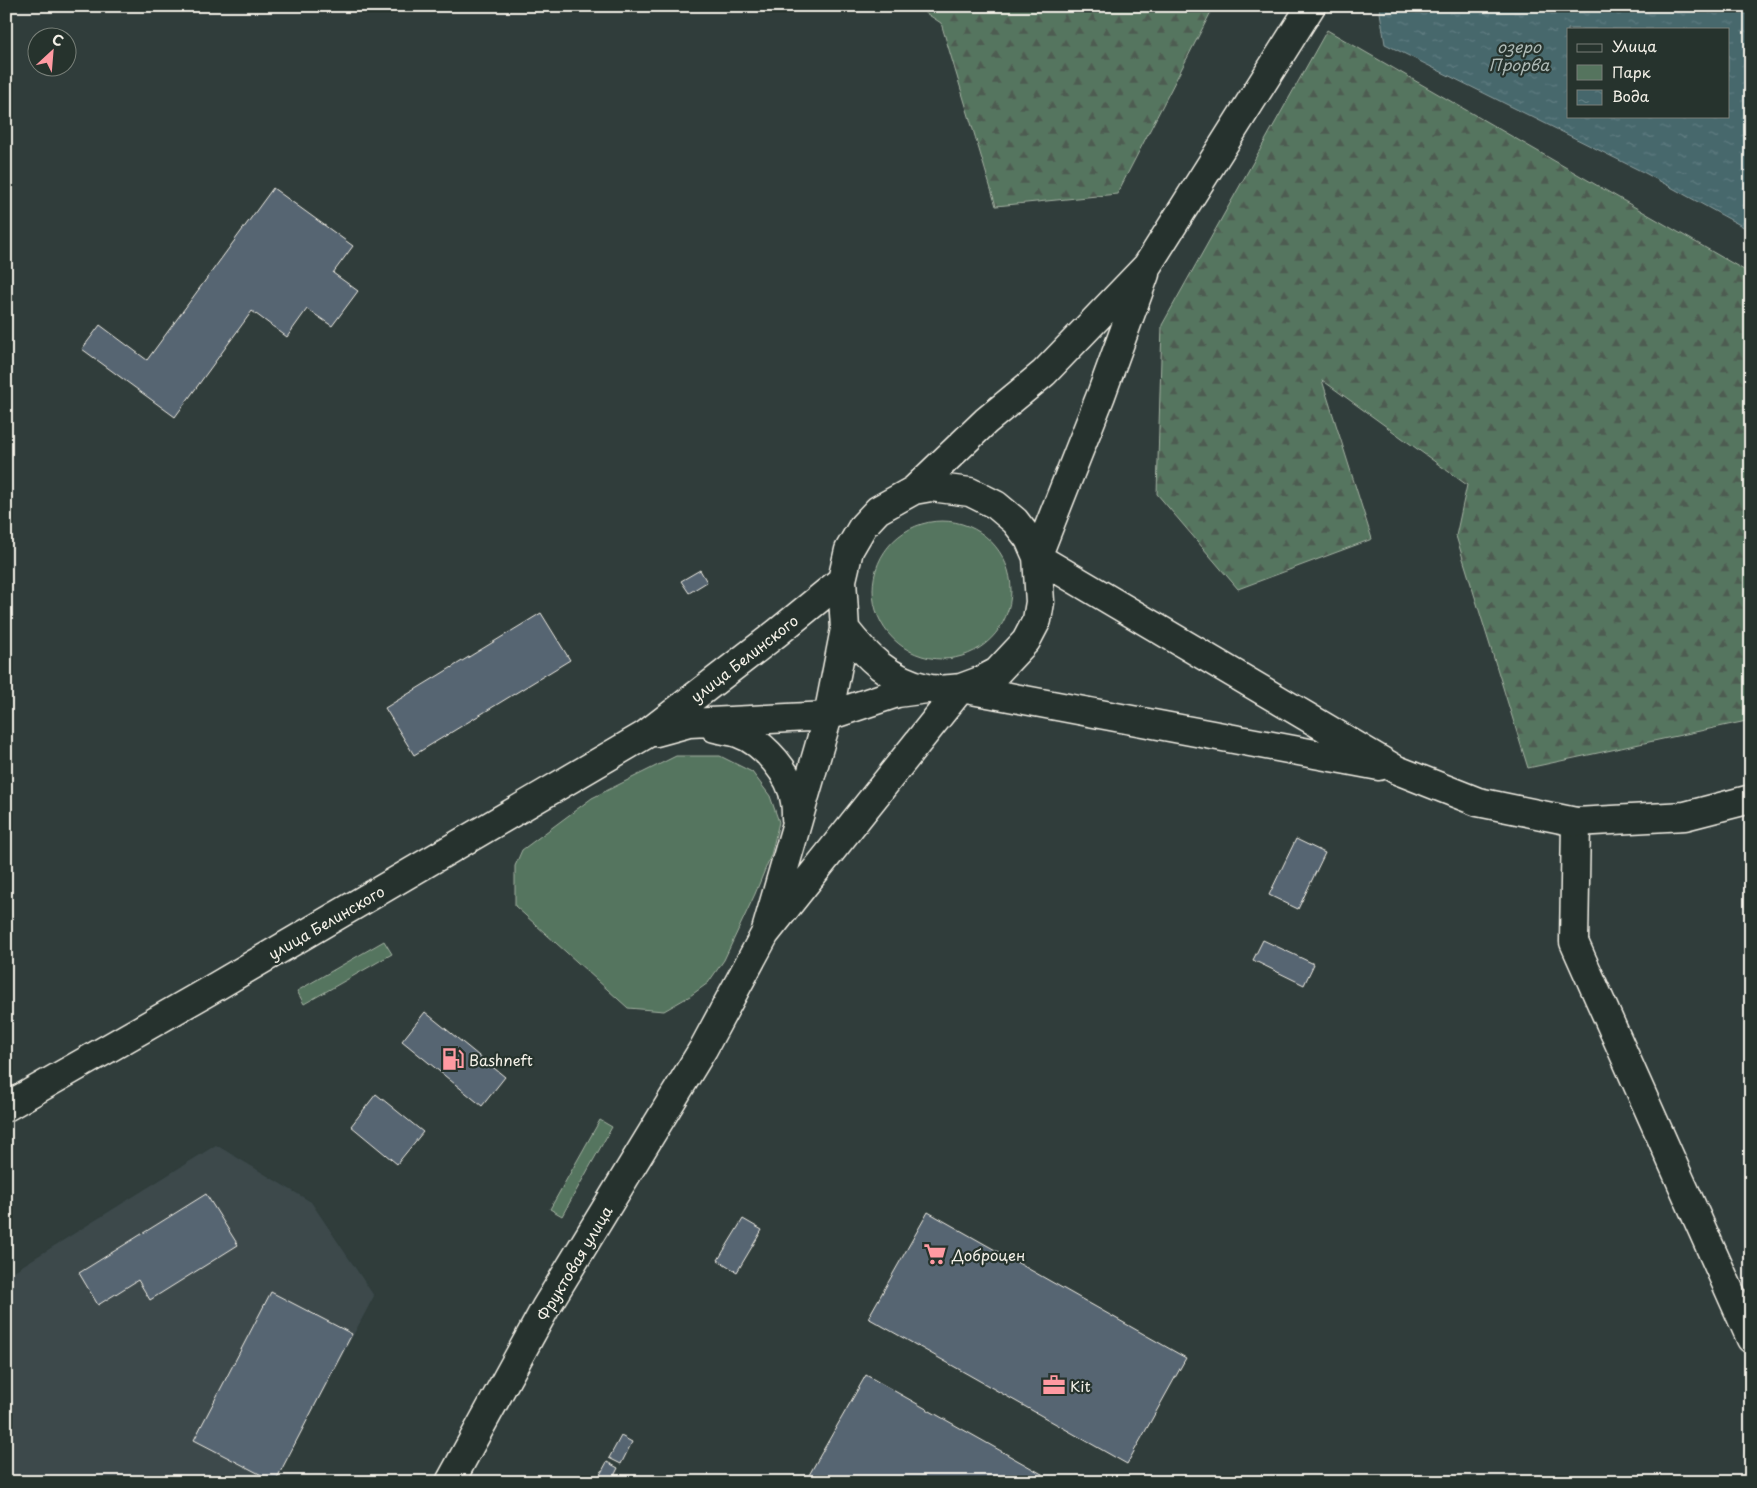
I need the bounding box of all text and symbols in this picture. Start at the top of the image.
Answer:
north arrow [28,28,78,78]
text: С [49,28,67,52]
legend [1567,28,1730,118]
water label: озеро Прорва [1489,34,1550,76]
text: Улица [1612,34,1657,57]
text: Парк [1612,60,1651,83]
text: Вода [1612,84,1650,107]
street label: улица Белинского [685,609,803,707]
street label: улица Белинского [263,879,389,965]
fuel station icon: Bashneft [440,1046,466,1072]
place label: Bashneft [469,1048,533,1071]
street label: Фруктовая улица [531,1201,618,1325]
supermarket icon: Доброцен [922,1241,948,1267]
place label: Доброцен [951,1243,1025,1266]
office icon: Kit [1041,1372,1067,1398]
place label: Kit [1070,1374,1091,1397]

